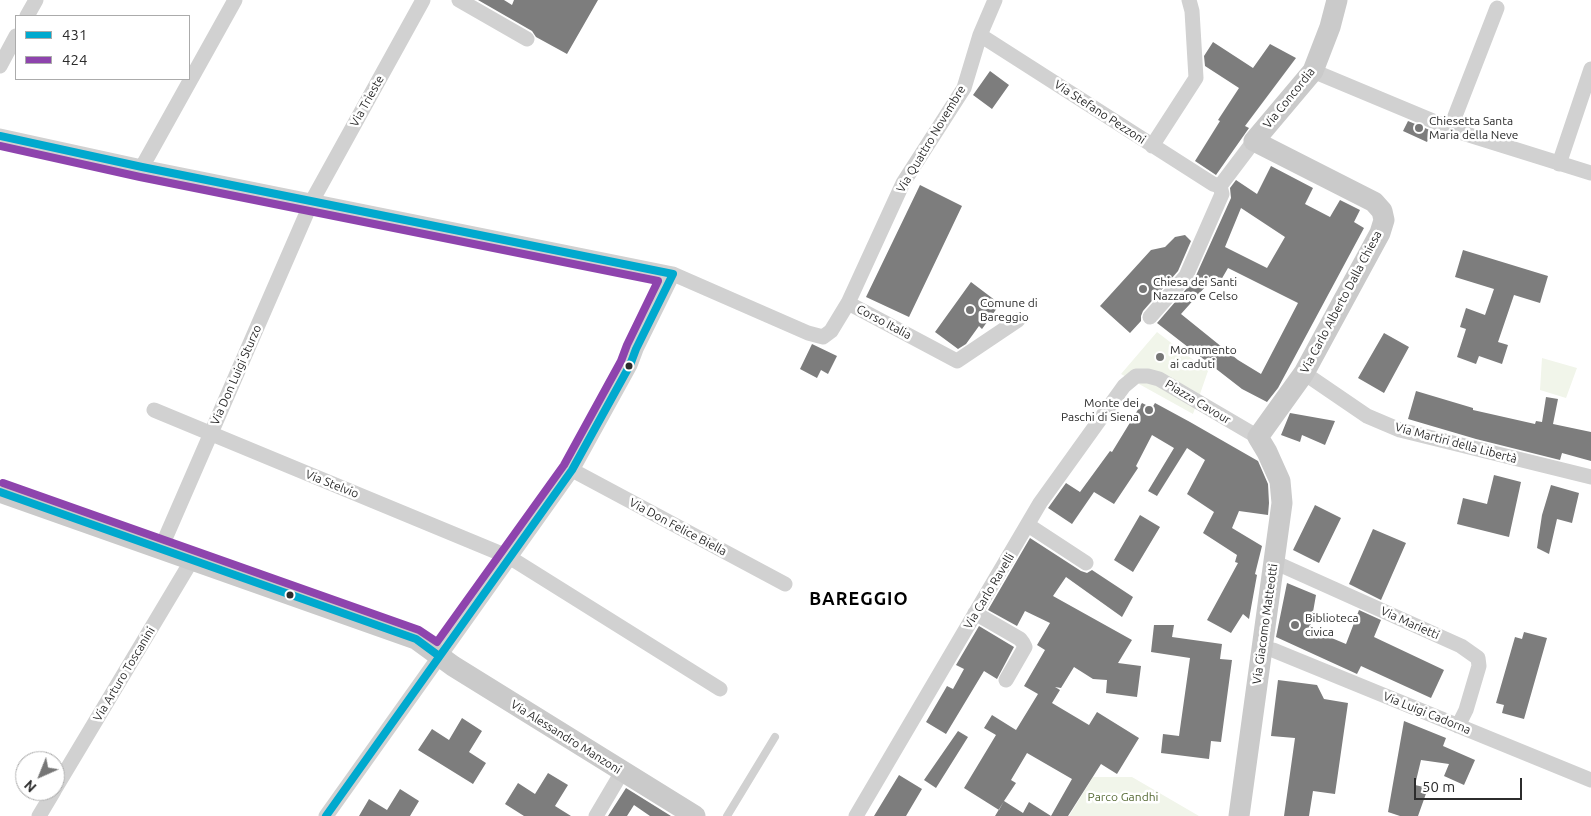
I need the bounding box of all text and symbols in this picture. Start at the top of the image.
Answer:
legend [15,15,190,80]
text: 431 [62,26,87,43]
text: 424 [62,51,87,68]
street label: Via Concordia [1260,65,1318,131]
street label: Via Trieste [347,73,387,129]
street label: Via Stefano Pezzoni [1052,77,1148,147]
street label: Via Quattro Novembre [893,83,969,195]
place label: Chiesetta Santa Maria della Neve [1429,114,1518,142]
marker: Chiesetta Santa Maria della Neve [1413,122,1425,134]
street label: Via Carlo Alberto Dalla Chiesa [1297,228,1385,376]
place label: Chiesa dei Santi Nazzaro e Celso [1153,275,1238,303]
marker: Chiesa dei Santi Nazzaro e Celso [1137,283,1149,295]
place label: Comune di Bareggio [980,296,1038,324]
street label: Corso Italia [854,302,914,342]
marker: Comune di Bareggio [964,304,976,316]
street label: Via Don Luigi Sturzo [207,323,265,427]
place label: Monumento ai caduti [1170,343,1237,371]
marker: Monumento ai caduti [1154,351,1166,363]
unlabelled marker [624,361,634,371]
street label: Piazza Cavour [1163,377,1233,427]
place label: Monte dei Paschi di Siena [1061,396,1139,424]
marker: Monte dei Paschi di Siena [1143,404,1155,416]
street label: Via Martiri della Libertà [1393,420,1519,466]
street label: Via Stelvio [303,467,361,501]
street label: Via Don Felice Biella [627,495,729,559]
street label: Via Carlo Ravelli [961,550,1017,632]
street label: Via Giacomo Matteotti [1249,563,1281,685]
district label: BAREGGIO [808,588,910,610]
unlabelled marker [285,590,295,600]
street label: Via Marietti [1378,604,1442,642]
place label: Biblioteca civica [1305,611,1359,639]
marker: Biblioteca civica [1289,619,1301,631]
street label: Via Arturo Toscanini [90,624,158,724]
street label: Via Luigi Cadorna [1381,689,1473,737]
street label: Via Alessandro Manzoni [508,697,624,777]
north arrow [15,751,65,801]
scale bar [1416,768,1524,800]
text: N [21,777,40,795]
text: 50 m [1422,778,1455,795]
park label: Parco Gandhi [1088,790,1158,804]

